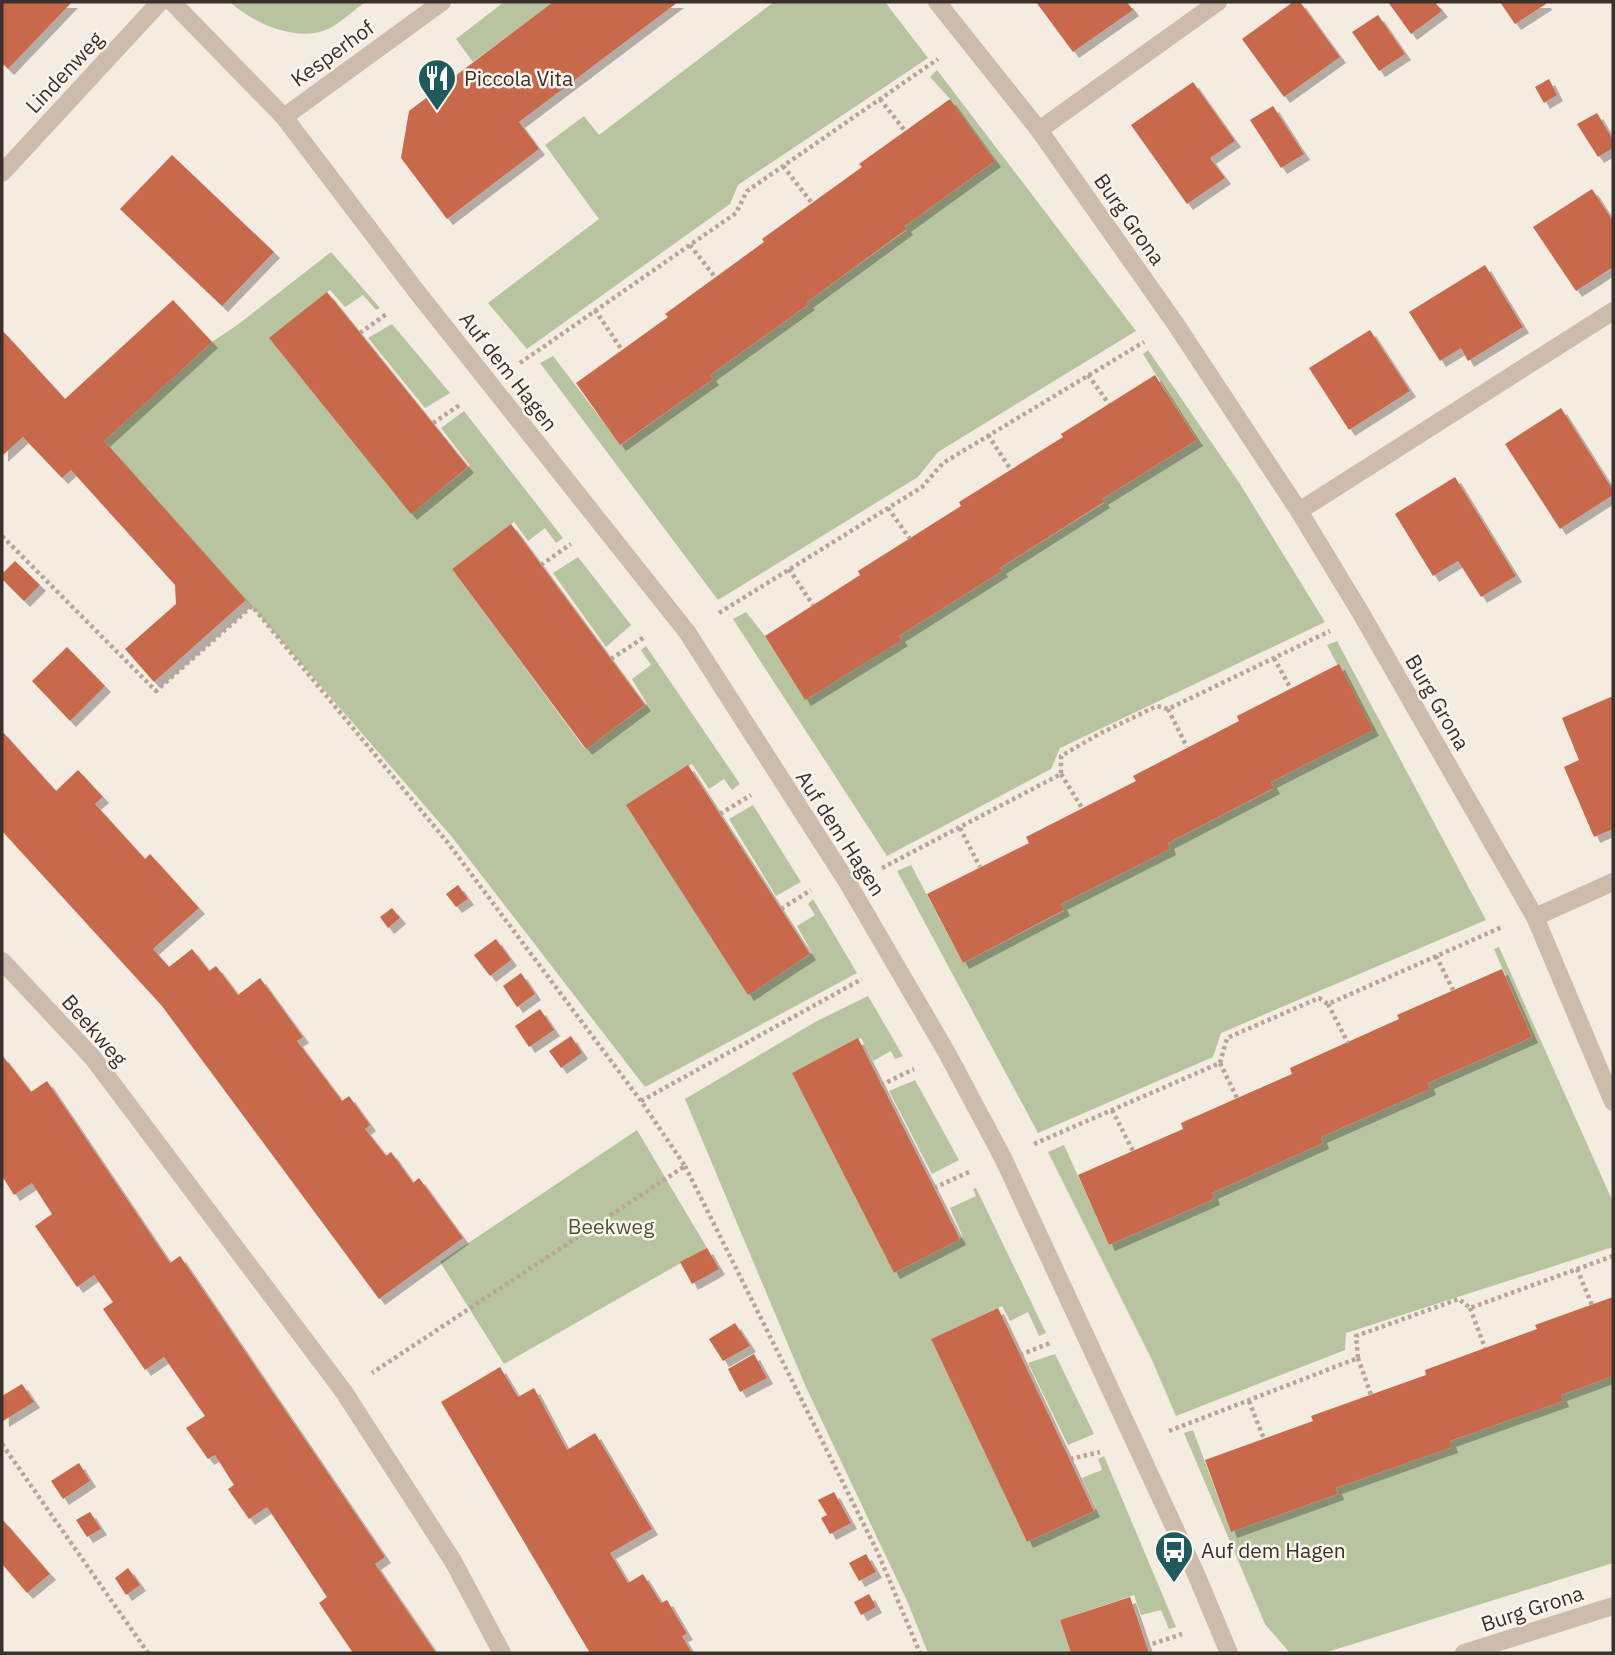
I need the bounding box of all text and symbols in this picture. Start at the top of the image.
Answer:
street label: Kesperhof [285,13,379,93]
street label: Lindenweg [19,25,109,119]
restaurant icon: Piccola Vita [416,57,458,112]
place label: Piccola Vita [464,64,573,92]
street label: Burg Grona [1088,168,1172,270]
street label: Auf dem Hagen [453,305,565,437]
street label: Burg Grona [1399,649,1477,755]
street label: Auf dem Hagen [790,765,892,901]
street label: Beekweg [56,988,134,1072]
park label: Beekweg [568,1212,654,1240]
bus stop icon: Auf dem Hagen [1153,1529,1195,1584]
place label: Auf dem Hagen [1201,1536,1346,1564]
street label: Burg Grona [1477,1578,1587,1638]

